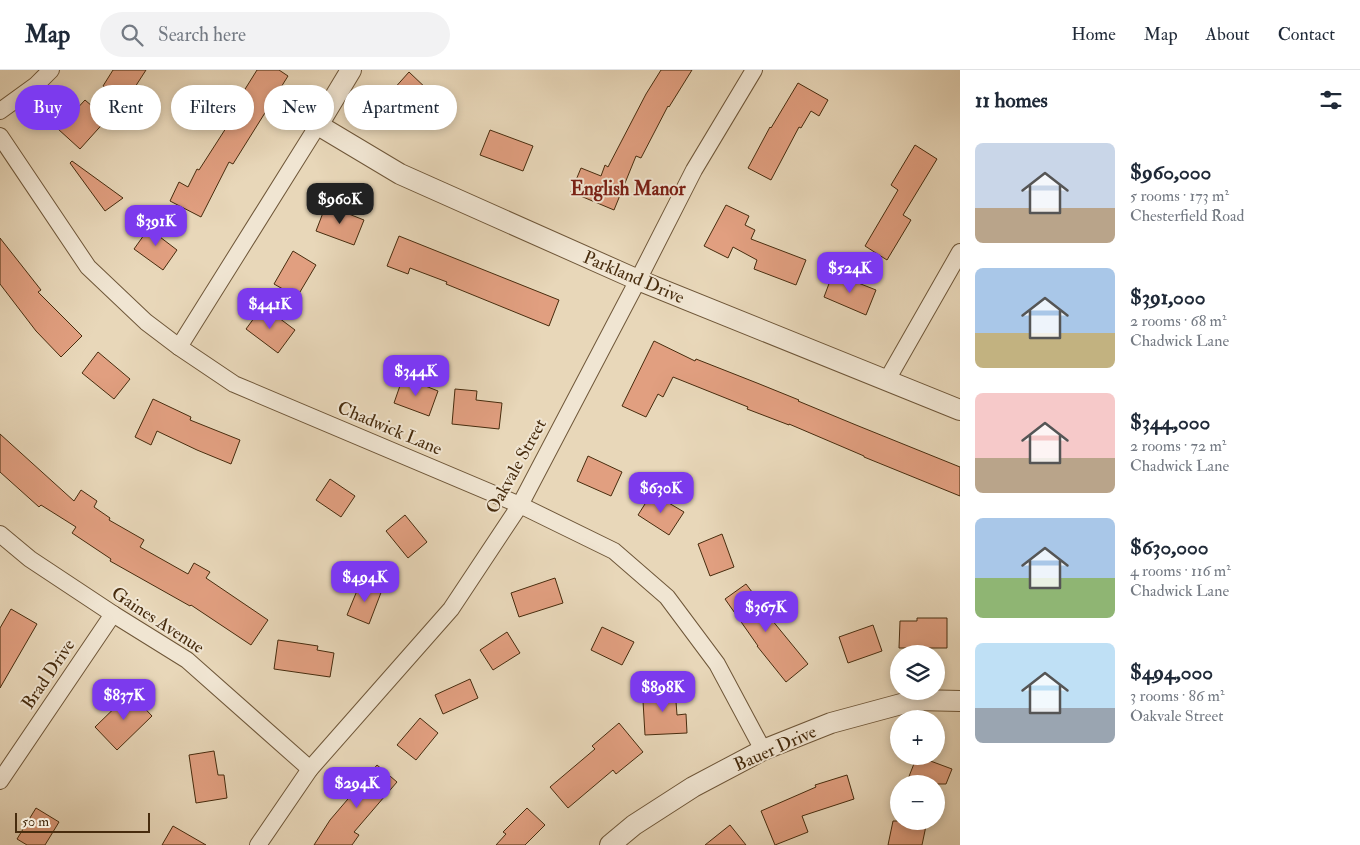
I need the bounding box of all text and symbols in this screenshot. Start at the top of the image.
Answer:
search box [100,12,450,57]
text: Map [25,19,70,50]
icon: search [118,21,146,49]
text: Search here [158,23,246,47]
text: Home [1071,23,1116,46]
text: Map [1144,23,1178,46]
text: About [1206,23,1250,46]
text: Contact [1278,23,1335,46]
chip: Buy [15,85,80,130]
chip: Rent [90,85,161,130]
chip: Filters [171,85,254,130]
chip: New [264,85,334,130]
chip: Apartment [344,85,457,130]
icon: filters [1317,86,1345,114]
text: 11 homes [975,87,1048,114]
text: $960,000 [1130,159,1211,186]
icon: home [1015,163,1075,223]
district label: English Manor [570,177,687,202]
pin: $960K [305,182,375,225]
text: 5 rooms · 173 m² [1130,186,1229,206]
text: $960K [318,189,362,209]
pin: $391K [121,204,191,247]
text: Chesterfield Road [1130,206,1244,226]
text: $391K [136,211,176,231]
street label: Parkland Drive [580,246,688,309]
pin: $524K [815,252,885,294]
text: $524K [828,258,872,278]
text: $391,000 [1130,284,1205,311]
pin: $441K [235,288,305,330]
icon: home [1015,288,1075,348]
text: $441K [248,294,292,314]
text: 2 rooms · 68 m² [1130,311,1226,331]
text: Chadwick Lane [1130,331,1229,351]
pin: $344K [381,354,451,397]
text: $344K [394,361,438,381]
street label: Chadwick Lane [334,396,446,461]
text: $344,000 [1130,409,1210,436]
icon: home [1015,413,1075,473]
street label: Oakvale Street [481,415,552,518]
text: 2 rooms · 72 m² [1130,436,1226,456]
text: Chadwick Lane [1130,456,1229,476]
pin: $630K [626,472,696,514]
text: $630K [640,478,682,498]
text: $630,000 [1130,534,1209,561]
icon: home [1015,538,1075,598]
pin: $494K [330,560,400,603]
text: 4 rooms · 116 m² [1130,561,1231,581]
text: $494K [342,567,388,587]
text: Chadwick Lane [1130,581,1229,601]
street label: Gaines Avenue [107,582,209,659]
pin: $367K [731,590,801,633]
text: $367K [745,597,787,617]
street label: Brad Drive [17,634,80,714]
map controls [890,645,945,830]
button: layers [890,645,945,700]
text: $494,000 [1130,659,1213,686]
icon: home [1015,663,1075,723]
pin: $898K [628,670,698,713]
text: $898K [641,677,685,697]
pin: $837K [89,678,159,721]
text: $837K [103,685,145,705]
text: 3 rooms · 86 m² [1130,686,1224,706]
text: Oakvale Street [1130,706,1223,726]
button: + [890,710,945,765]
street label: Bauer Drive [730,720,820,777]
pin: $294K [322,766,392,809]
text: $294K [334,773,380,793]
button: − [890,775,945,830]
scale bar [15,810,150,833]
text: 50 m [22,813,49,830]

